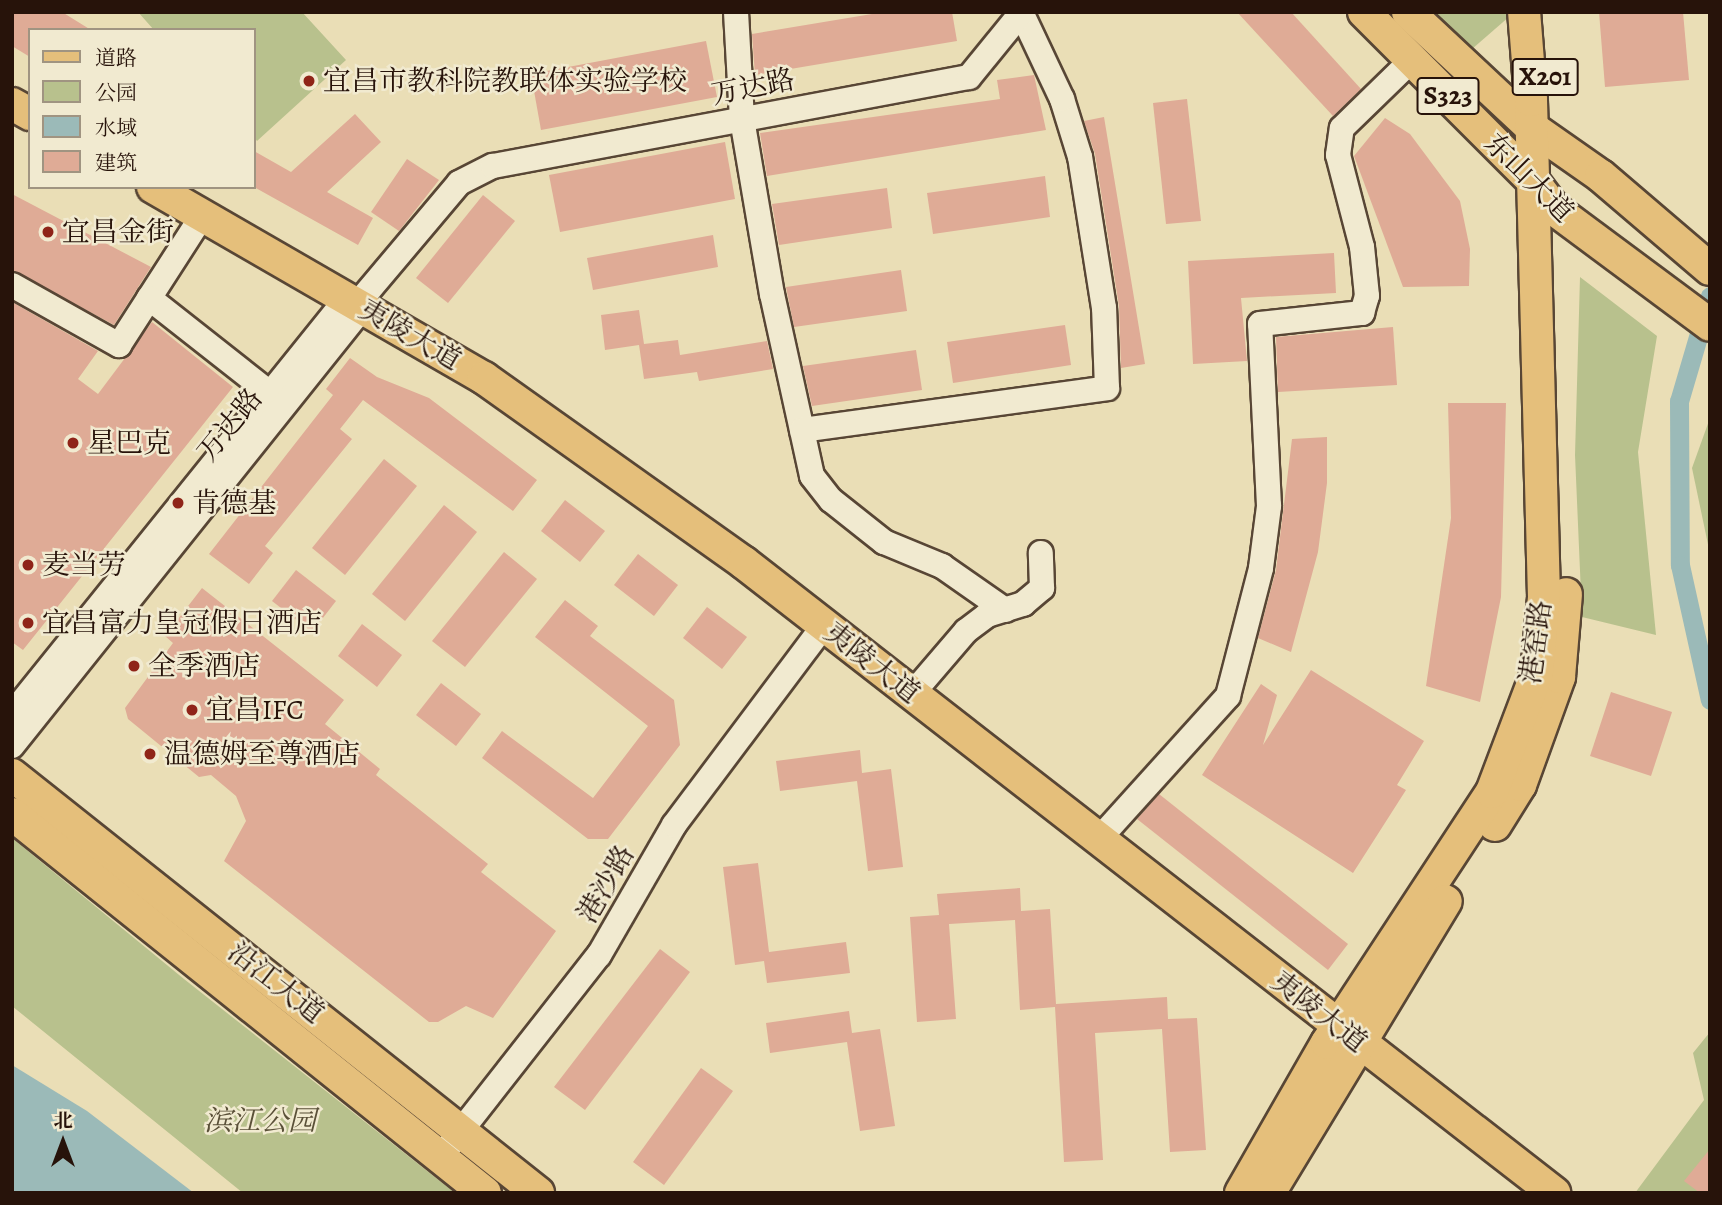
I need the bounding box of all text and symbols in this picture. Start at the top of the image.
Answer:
legend [28,28,256,189]
text: 道路 [95,44,137,72]
road number: X201 [1510,54,1580,100]
street label: 万达路 [709,62,797,112]
place label: 宜昌市教科院教联体实验学校 [323,64,687,98]
marker: 宜昌市教科院教联体实验学校 [301,73,317,89]
road number: S323 [1416,74,1480,118]
text: 公园 [95,79,137,107]
text: 水域 [95,114,137,142]
street label: 东山大道 [1478,127,1580,229]
text: 建筑 [95,149,137,177]
place label: 宜昌金街 [62,215,174,249]
marker: 宜昌金街 [40,224,56,240]
street label: 夷陵大道 [353,292,467,378]
street label: 万达路 [191,382,269,468]
place label: 星巴克 [87,426,171,460]
marker: 星巴克 [65,435,81,451]
place label: 肯德基 [192,486,276,520]
marker: 肯德基 [170,495,186,511]
place label: 麦当劳 [42,548,126,582]
marker: 麦当劳 [20,557,36,573]
street label: 港窑路 [1514,598,1558,686]
place label: 宜昌富力皇冠假日酒店 [42,606,322,640]
marker: 宜昌富力皇冠假日酒店 [20,615,36,631]
street label: 夷陵大道 [818,615,926,711]
place label: 全季酒店 [148,649,260,683]
marker: 全季酒店 [126,658,142,674]
place label: 宜昌IFC [206,693,304,727]
marker: 宜昌IFC [184,702,200,718]
place label: 温德姆至尊酒店 [164,737,360,771]
marker: 温德姆至尊酒店 [142,746,158,762]
street label: 港沙路 [570,839,642,929]
street label: 沿江大道 [222,935,330,1031]
street label: 夷陵大道 [1265,964,1373,1060]
park label: 滨江公园 [204,1104,316,1138]
north arrow [28,1107,98,1177]
text: 北 [53,1108,73,1134]

